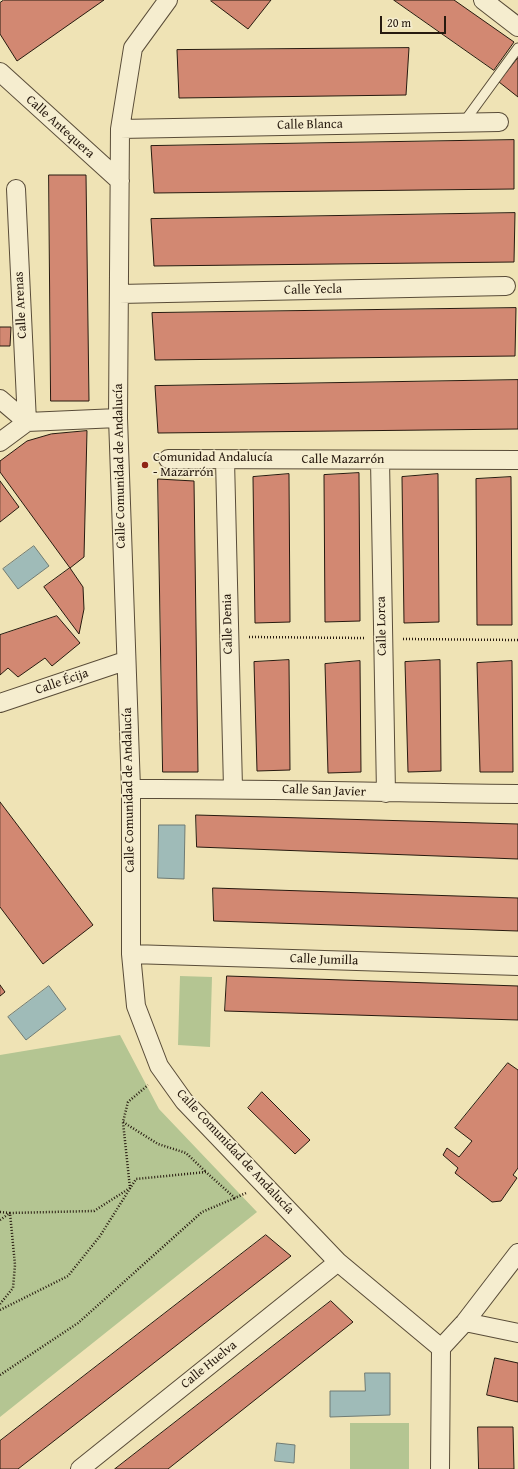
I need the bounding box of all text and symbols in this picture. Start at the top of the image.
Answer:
scale bar [382,8,448,34]
text: 20 m [387,14,411,31]
street label: Calle Antequera [23,92,97,162]
street label: Calle Blanca [277,117,343,133]
street label: Calle Arenas [11,271,31,339]
street label: Calle Yecla [284,282,342,298]
street label: Calle Comunidad de Andalucía [111,383,129,549]
place label: Comunidad Andalucía - Mazarrón [153,450,273,481]
street label: Calle Mazarrón [302,452,384,468]
marker: Comunidad Andalucía - Mazarrón [140,460,150,470]
street label: Calle Denia [220,594,236,654]
street label: Calle Lorca [374,596,390,656]
street label: Calle Écija [33,666,91,698]
street label: Calle Comunidad de Andalucía [120,707,138,873]
street label: Calle San Javier [282,782,366,800]
street label: Calle Jumilla [290,951,358,969]
street label: Calle Comunidad de Andalucía [173,1086,297,1218]
street label: Calle Huelva [178,1338,240,1392]

